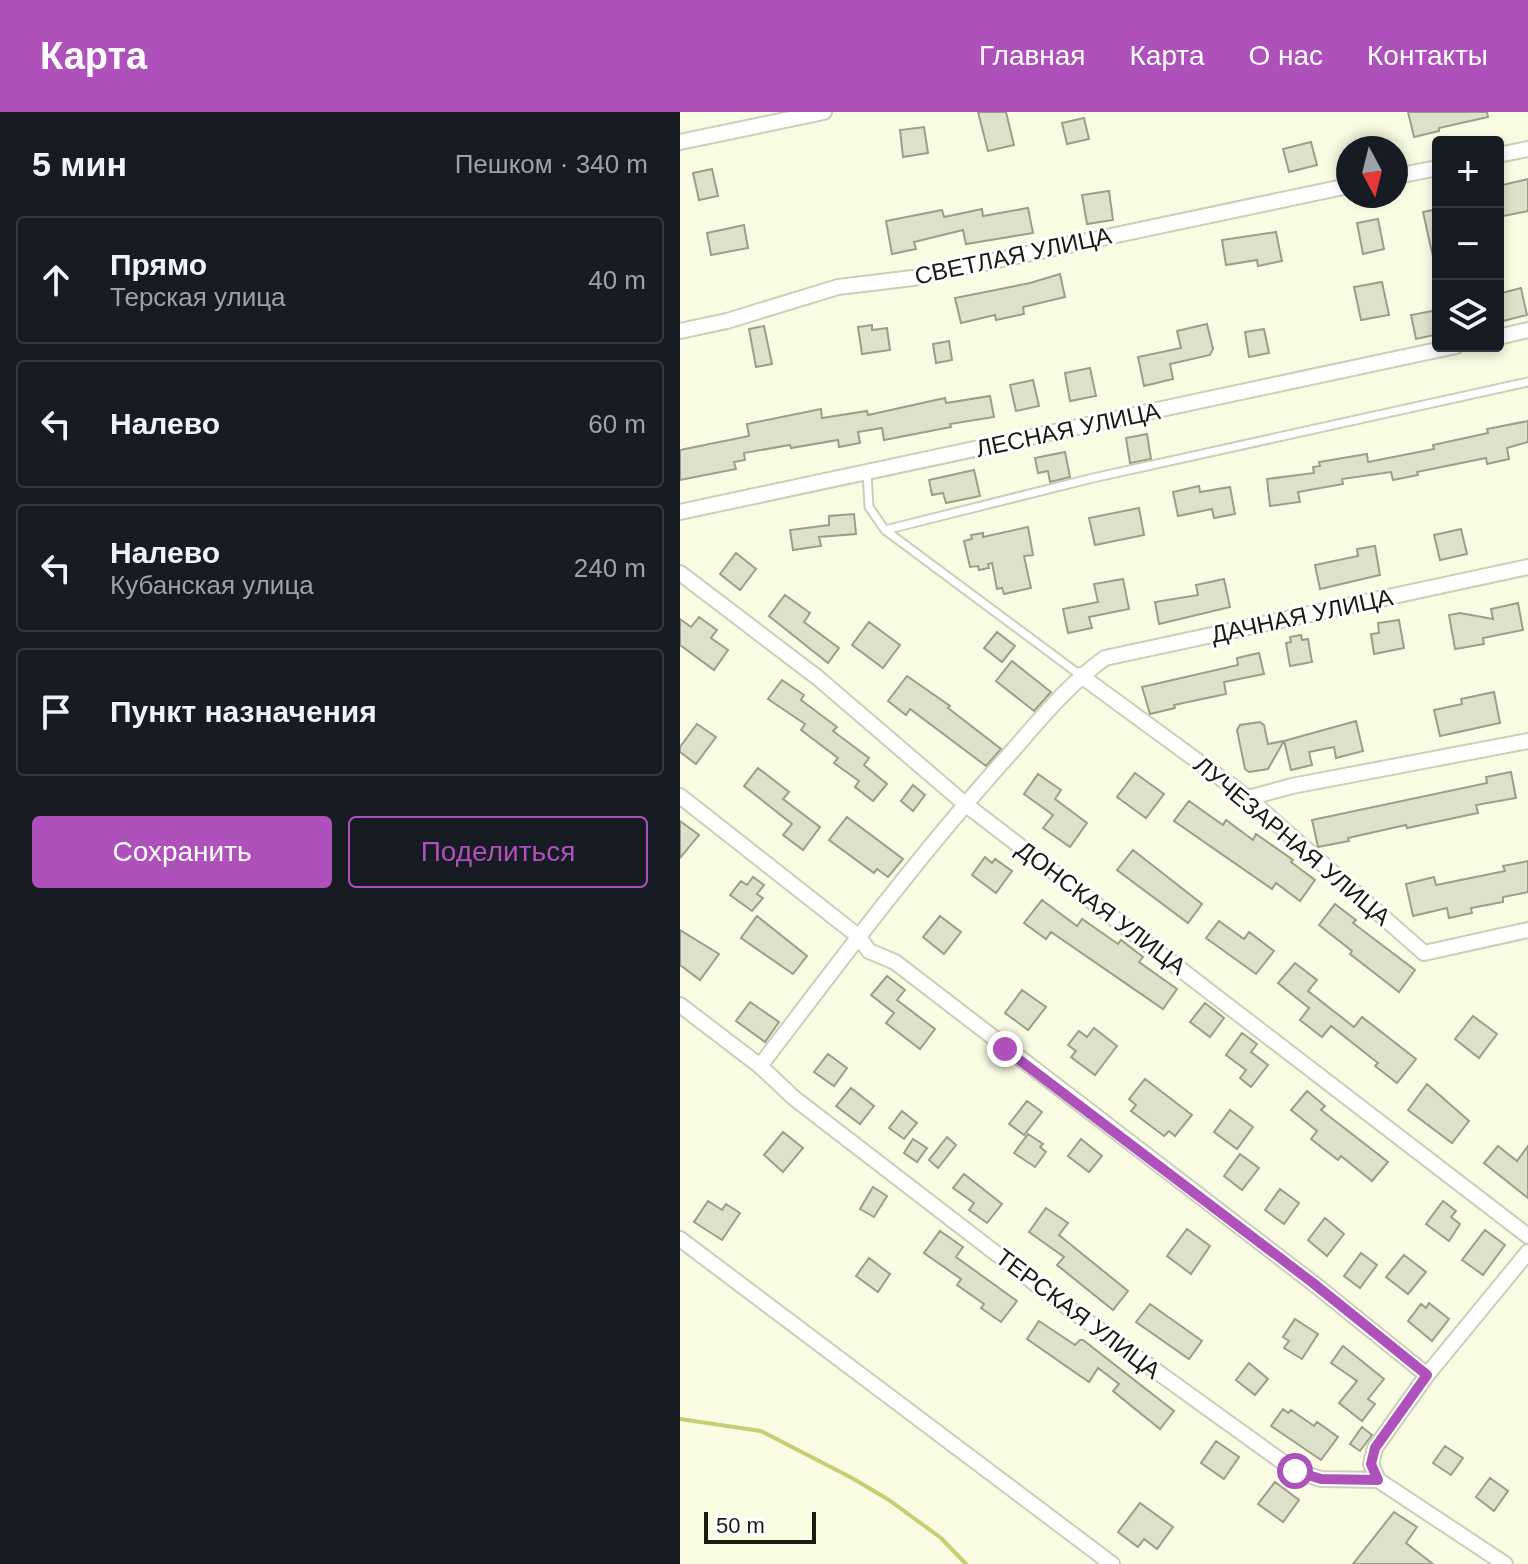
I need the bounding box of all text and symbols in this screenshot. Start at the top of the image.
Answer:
text: Карта [40,35,147,77]
text: Главная [979,40,1086,71]
text: Карта [1130,40,1204,71]
text: О нас [1248,40,1323,71]
text: Контакты [1367,40,1488,71]
north arrow [1336,136,1408,208]
map controls [1432,136,1504,352]
button: + [1432,136,1504,208]
text: 5 мин [32,145,127,183]
text: Пешком · 340 m [455,149,648,179]
button: − [1432,208,1504,280]
street label: СВЕТЛАЯ УЛИЦА [912,221,1114,290]
text: Прямо [110,248,207,281]
icon: ahead [34,258,78,302]
text: 40 m [588,265,646,295]
button: layers [1432,280,1504,352]
text: Терская улица [110,282,286,312]
street label: ЛЕСНАЯ УЛИЦА [973,397,1162,462]
icon: left [34,402,78,446]
text: Налево [110,407,220,440]
text: 60 m [588,409,646,439]
text: Налево [110,536,220,569]
icon: left [34,546,78,590]
text: 240 m [574,553,646,583]
text: Кубанская улица [110,570,314,600]
street label: ДАЧНАЯ УЛИЦА [1209,583,1395,648]
icon: arrive [34,690,78,734]
text: Пункт назначения [110,695,377,728]
street label: ЛУЧЕЗАРНАЯ УЛИЦА [1189,751,1396,931]
button: Сохранить [32,816,332,888]
button: Поделиться [348,816,648,888]
street label: ДОНСКАЯ УЛИЦА [1011,835,1191,980]
route end [987,1031,1023,1067]
street label: ТЕРСКАЯ УЛИЦА [991,1243,1166,1384]
route start [1277,1453,1313,1489]
scale bar [704,1508,816,1544]
text: 50 m [716,1513,765,1538]

